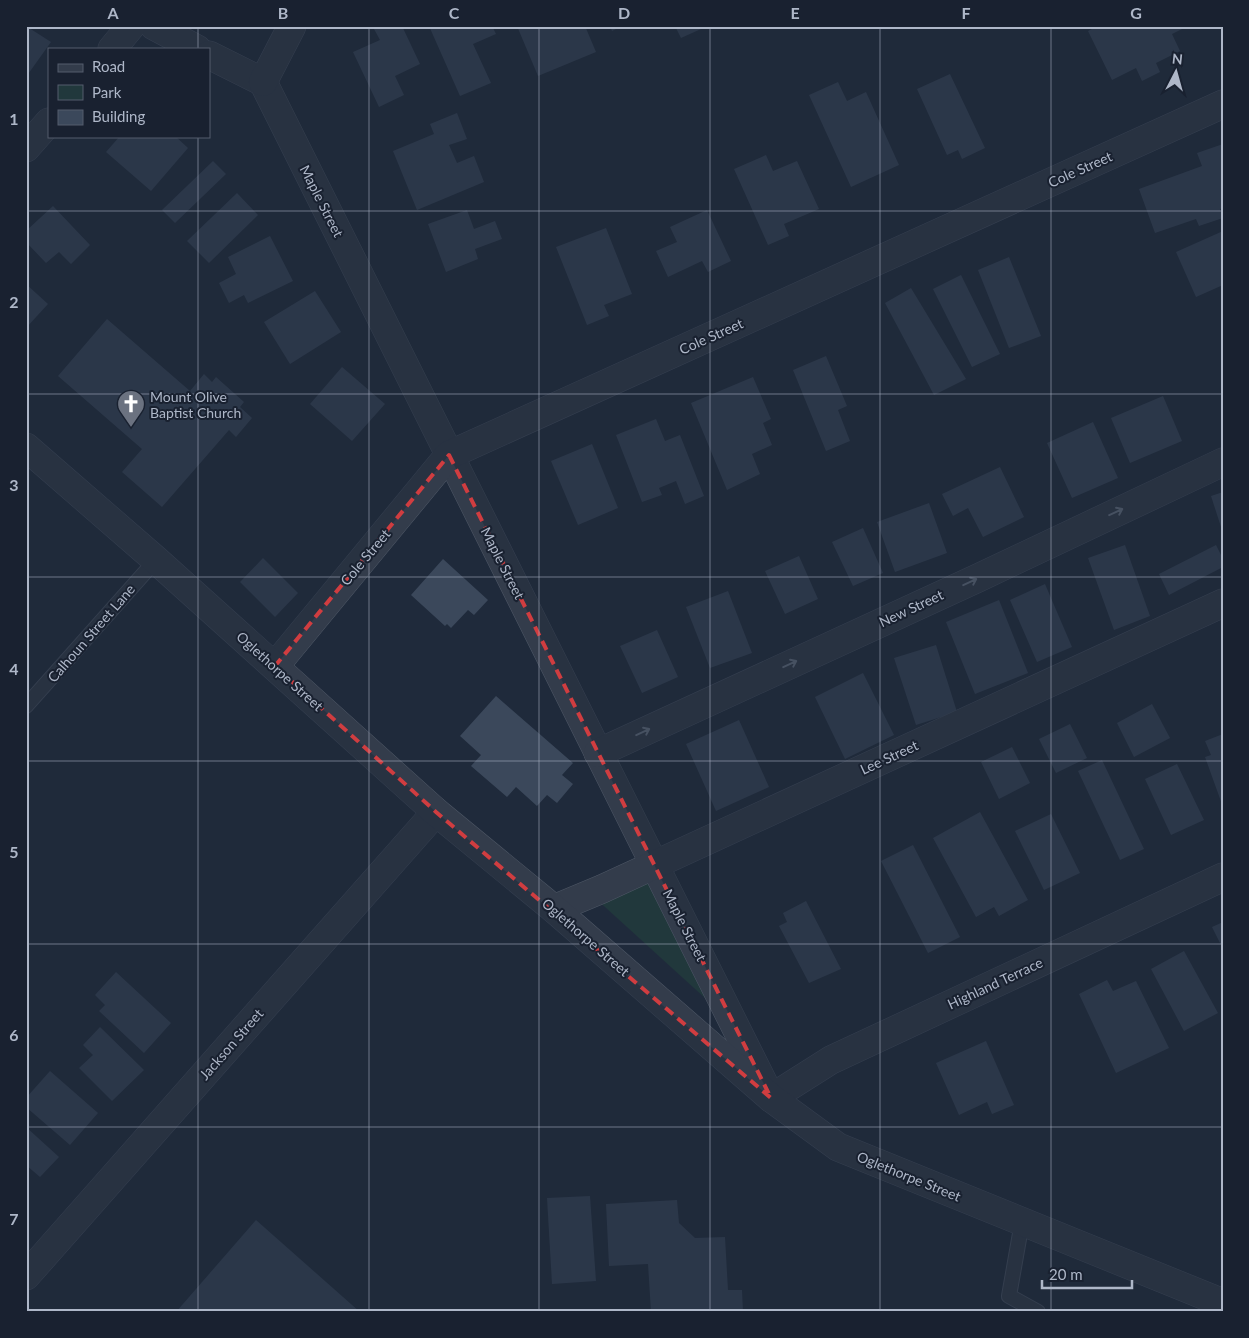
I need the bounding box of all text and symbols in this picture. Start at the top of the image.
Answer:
text: A [106,3,119,22]
text: B [278,3,288,22]
text: C [449,3,460,22]
text: D [618,3,630,22]
text: E [790,3,800,22]
text: F [961,3,971,22]
text: G [1130,3,1142,22]
legend [48,48,210,138]
north arrow [1152,48,1202,98]
text: N [1171,50,1184,68]
text: Road [92,57,125,75]
text: Park [92,83,122,101]
text: Building [92,107,145,125]
text: 1 [9,109,19,128]
street label: Cole Street [1045,147,1115,191]
street label: Maple Street [297,162,347,240]
text: 2 [9,292,19,311]
street label: Cole Street [676,314,746,358]
place label: Mount Olive Baptist Church [150,388,241,421]
church icon: Mount Olive Baptist Church [116,389,146,428]
text: 3 [9,475,19,494]
one-way arrow [1109,507,1124,517]
street label: Maple Street [478,524,528,602]
street label: Cole Street [337,525,393,589]
one-way arrow [962,576,977,586]
street label: Calhoun Street Lane [44,580,138,686]
street label: New Street [876,586,946,630]
street label: Oglethorpe Street [233,628,327,714]
text: 4 [9,659,19,678]
one-way arrow [782,659,797,669]
one-way arrow [635,727,650,736]
street label: Lee Street [857,736,921,778]
text: 5 [9,842,19,861]
street label: Maple Street [660,886,710,964]
street label: Oglethorpe Street [539,894,633,980]
street label: Highland Terrace [945,954,1045,1012]
street label: Jackson Street [196,1005,266,1083]
text: 6 [9,1025,19,1044]
street label: Oglethorpe Street [855,1147,963,1205]
text: 7 [9,1209,19,1228]
scale bar [1042,1258,1132,1290]
text: 20 m [1049,1265,1083,1283]

